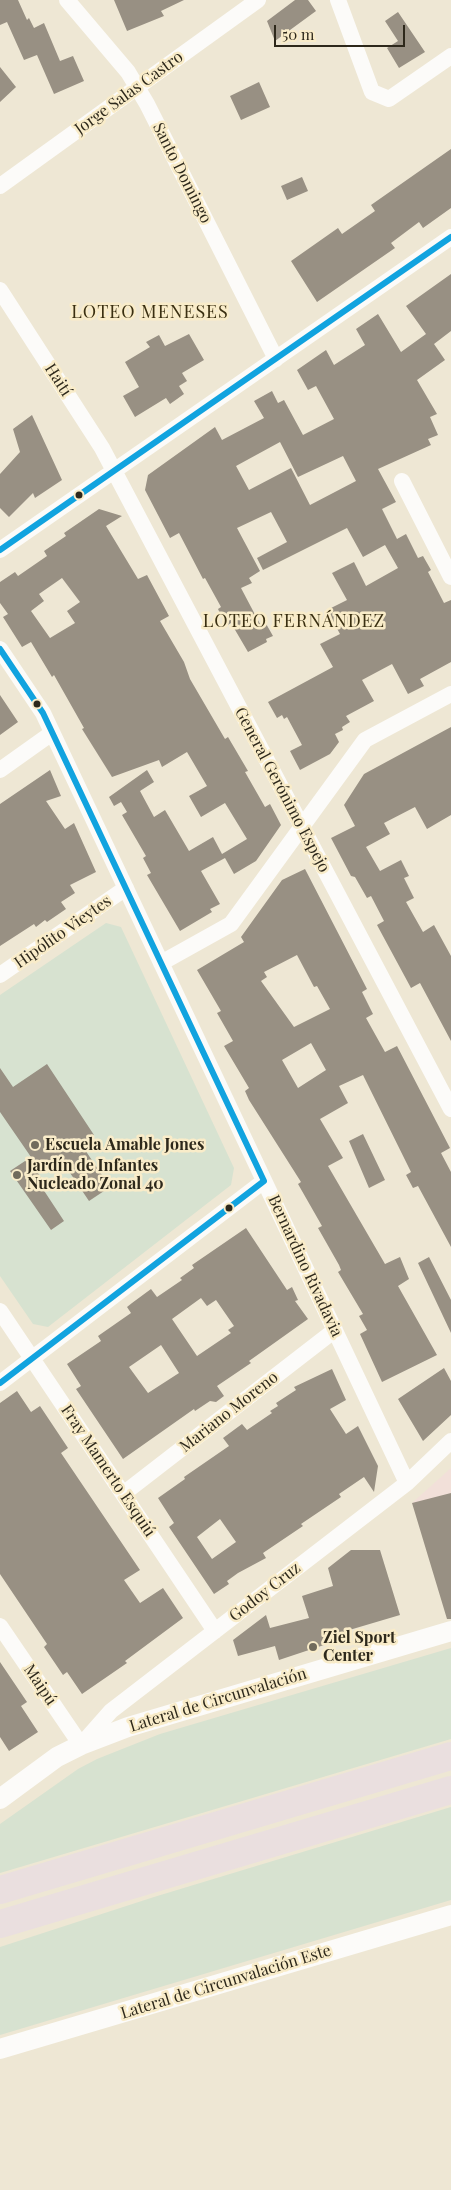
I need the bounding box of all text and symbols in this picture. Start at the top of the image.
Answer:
scale bar [276,15,407,47]
text: 50 m [282,24,314,44]
street label: Jorge Salas Castro [71,47,187,139]
street label: Santo Domingo [148,120,216,226]
district label: LOTEO MENESES [70,301,230,323]
street label: Haití [40,360,76,400]
unlabelled marker [74,490,84,500]
district label: LOTEO FERNÁNDEZ [201,610,387,632]
unlabelled marker [32,699,42,709]
street label: General Gerónimo Espejo [230,704,334,876]
street label: Hipólito Vieytes [11,892,115,972]
place label: Escuela Amable Jones [45,1135,204,1155]
marker: Escuela Amable Jones [29,1139,41,1151]
place label: Jardín de Infantes Nucleado Zonal 40 [27,1156,164,1194]
marker: Jardín de Infantes Nucleado Zonal 40 [11,1169,23,1181]
street label: Bernardino Rivadavia [264,1192,346,1340]
unlabelled marker [224,1203,234,1213]
street label: Mariano Moreno [176,1368,282,1456]
street label: Fray Mamerto Esquiú [57,1401,159,1541]
street label: Godoy Cruz [226,1558,304,1626]
place label: Ziel Sport Center [323,1628,396,1666]
marker: Ziel Sport Center [307,1641,319,1653]
street label: Maipú [19,1661,61,1709]
street label: Lateral de Circunvalación [127,1664,309,1736]
street label: Lateral de Circunvalación Este [119,1941,333,2023]

